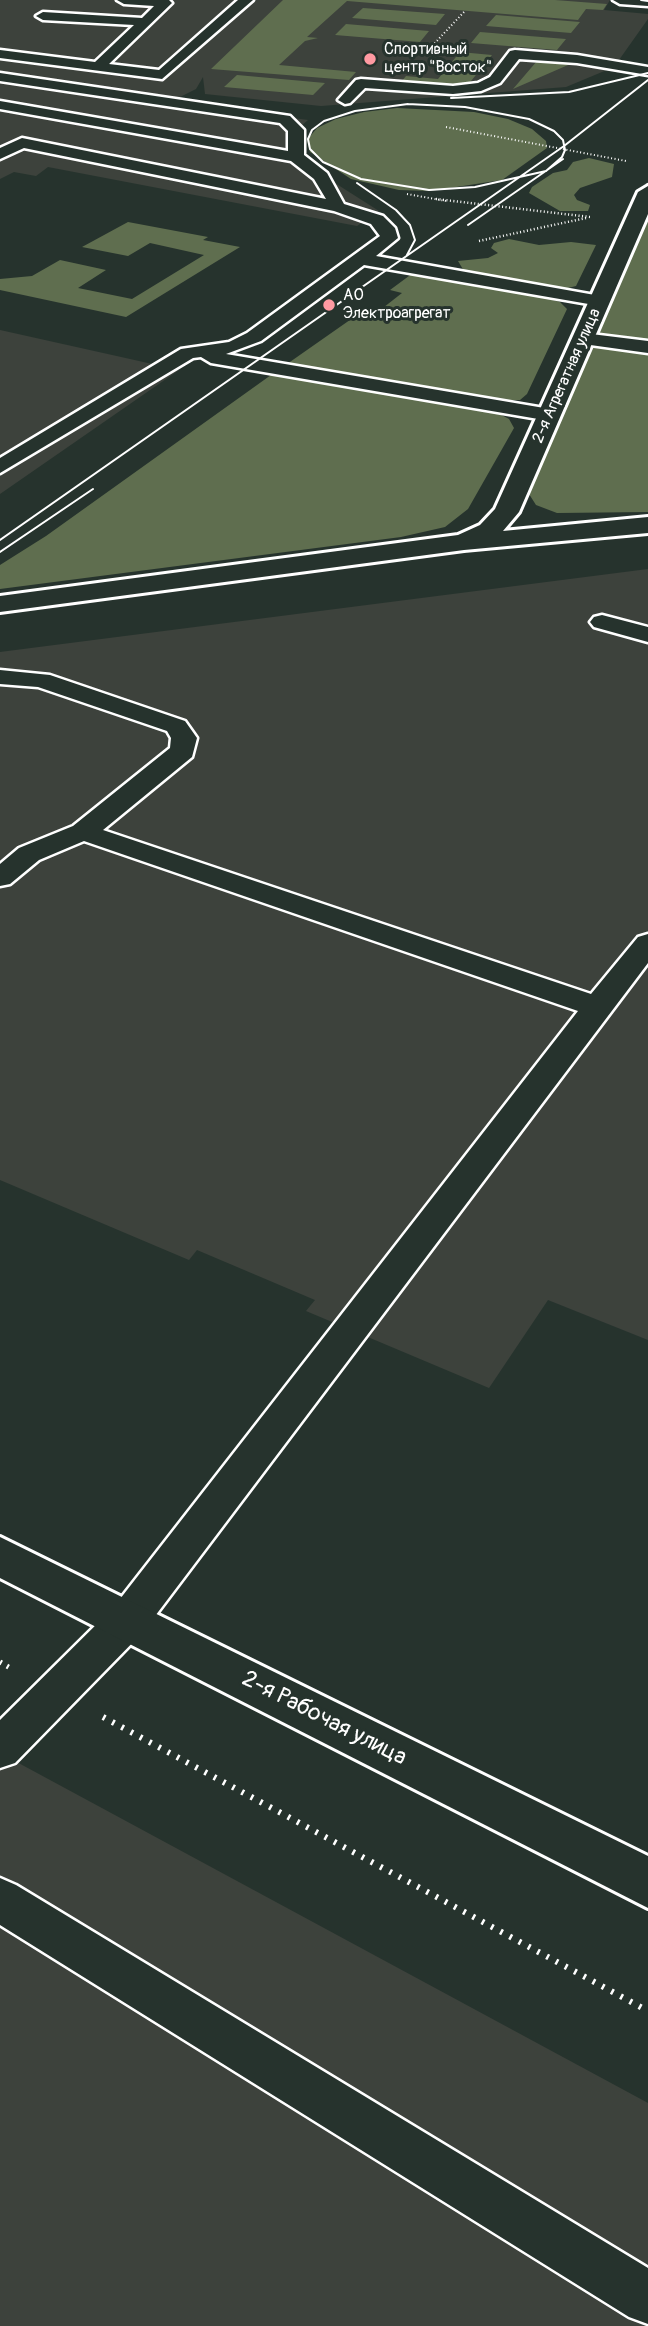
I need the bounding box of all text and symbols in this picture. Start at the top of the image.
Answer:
place label: Спортивный центр "Восток" [384,40,492,78]
marker: Спортивный центр "Восток" [362,51,378,67]
place label: АО Электроагрегат [343,286,451,324]
marker: АО Электроагрегат [321,297,337,313]
street label: 2-я Агрегатная улица [529,306,605,446]
street label: 2-я Рабочая улица [237,1666,411,1772]

